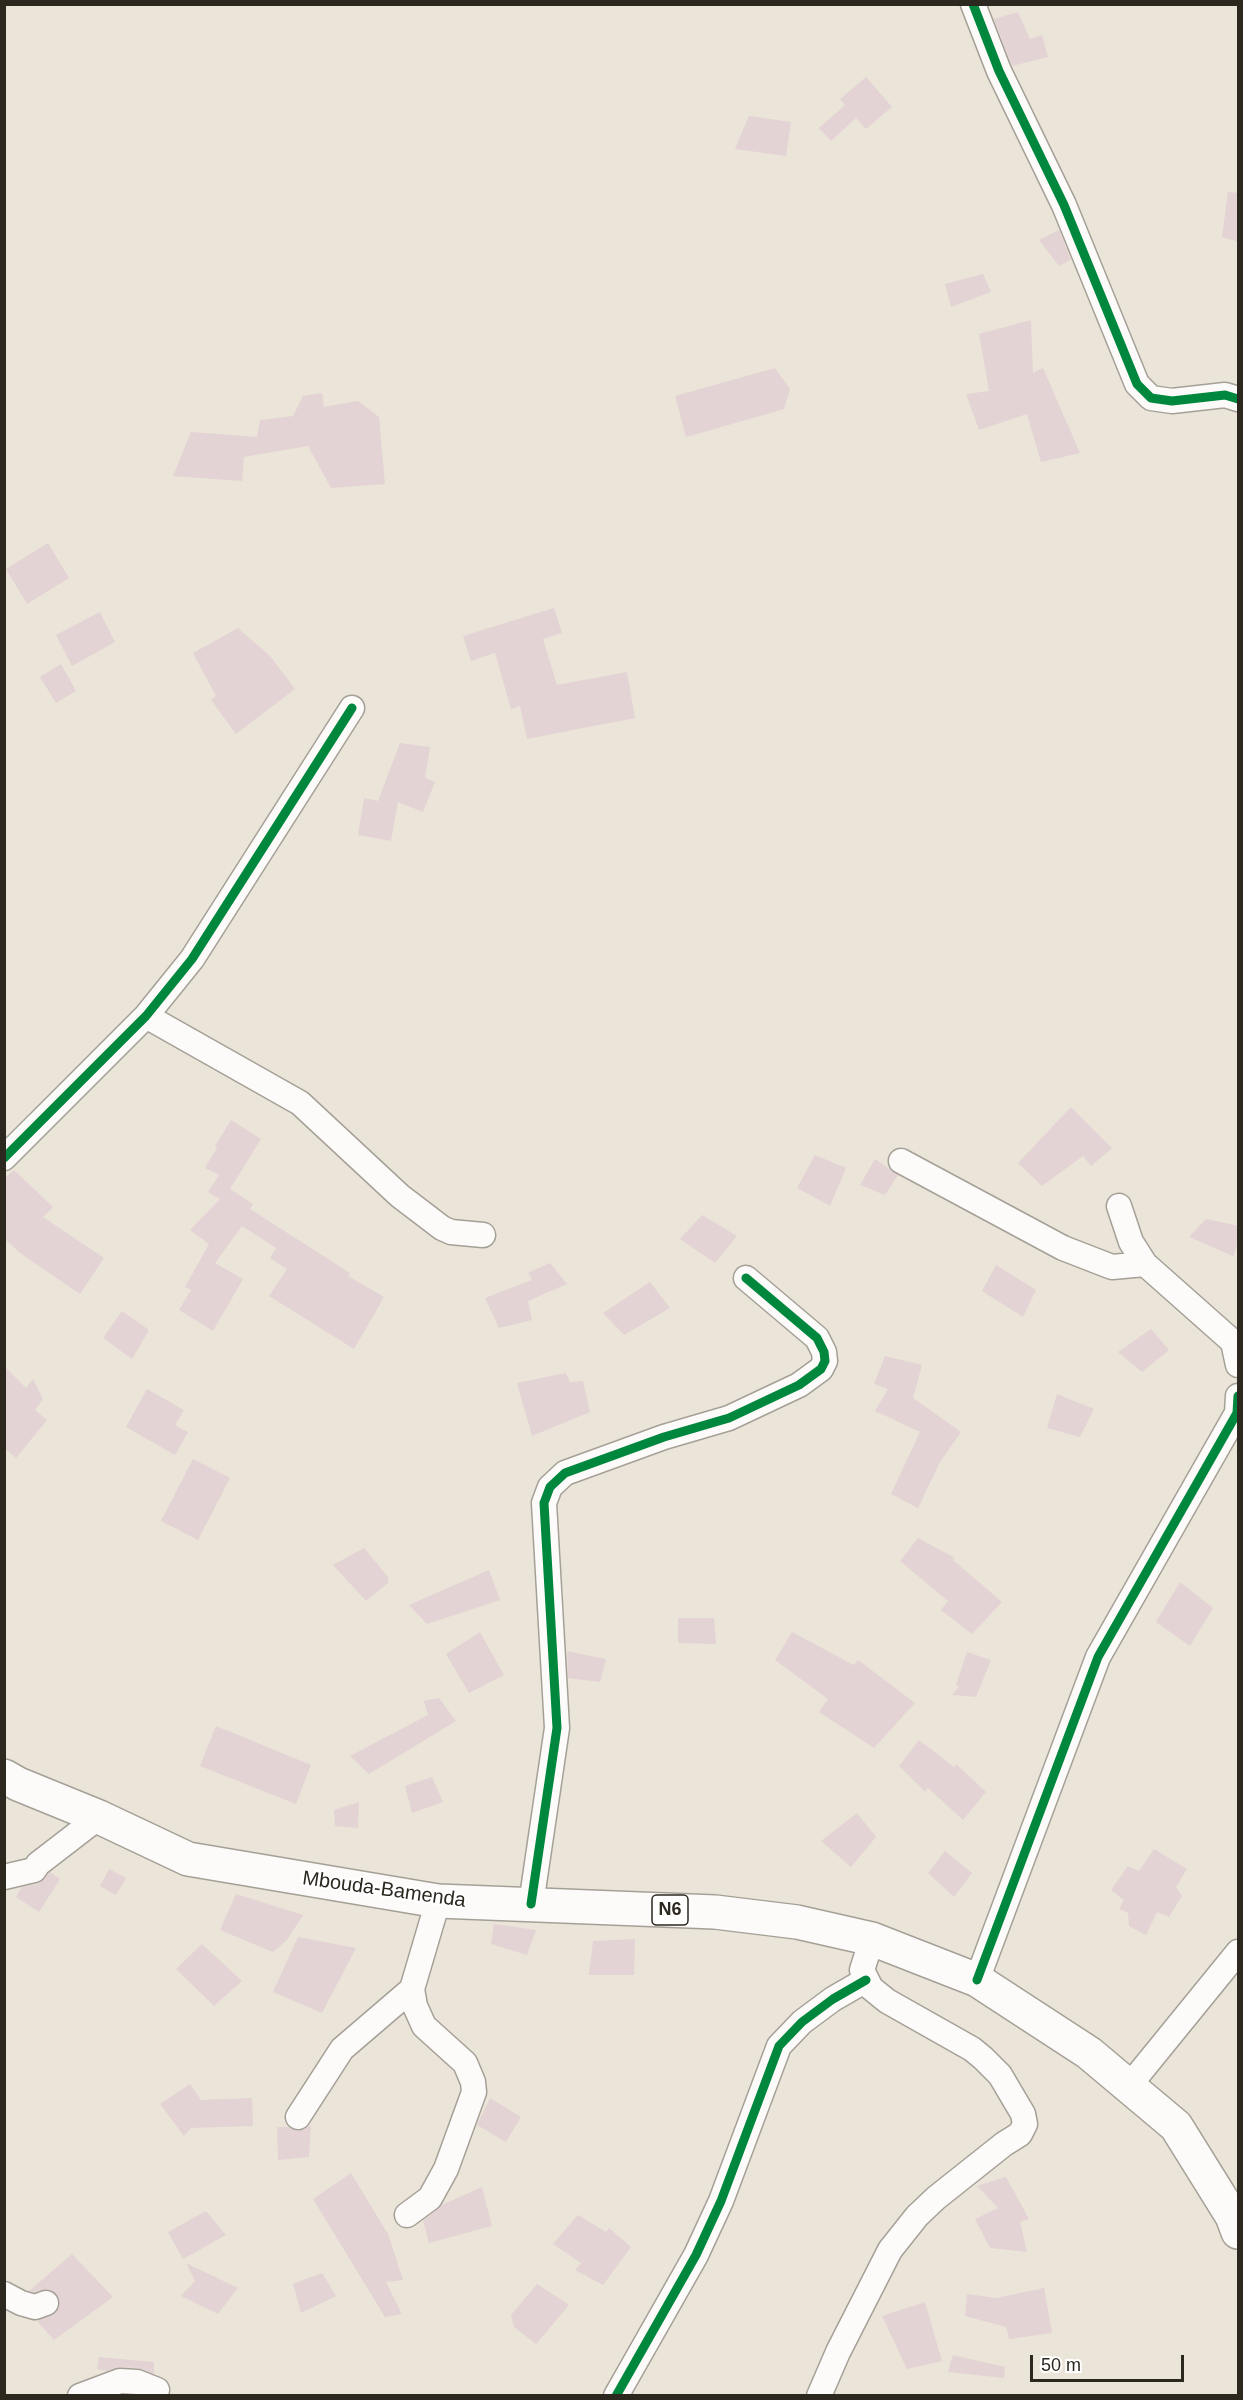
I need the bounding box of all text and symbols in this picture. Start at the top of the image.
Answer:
street label: Mbouda-Bamenda [301,1867,467,1913]
road number: N6 [652,1895,688,1925]
scale bar [1033,2343,1188,2381]
text: 50 m [1041,2355,1081,2375]

